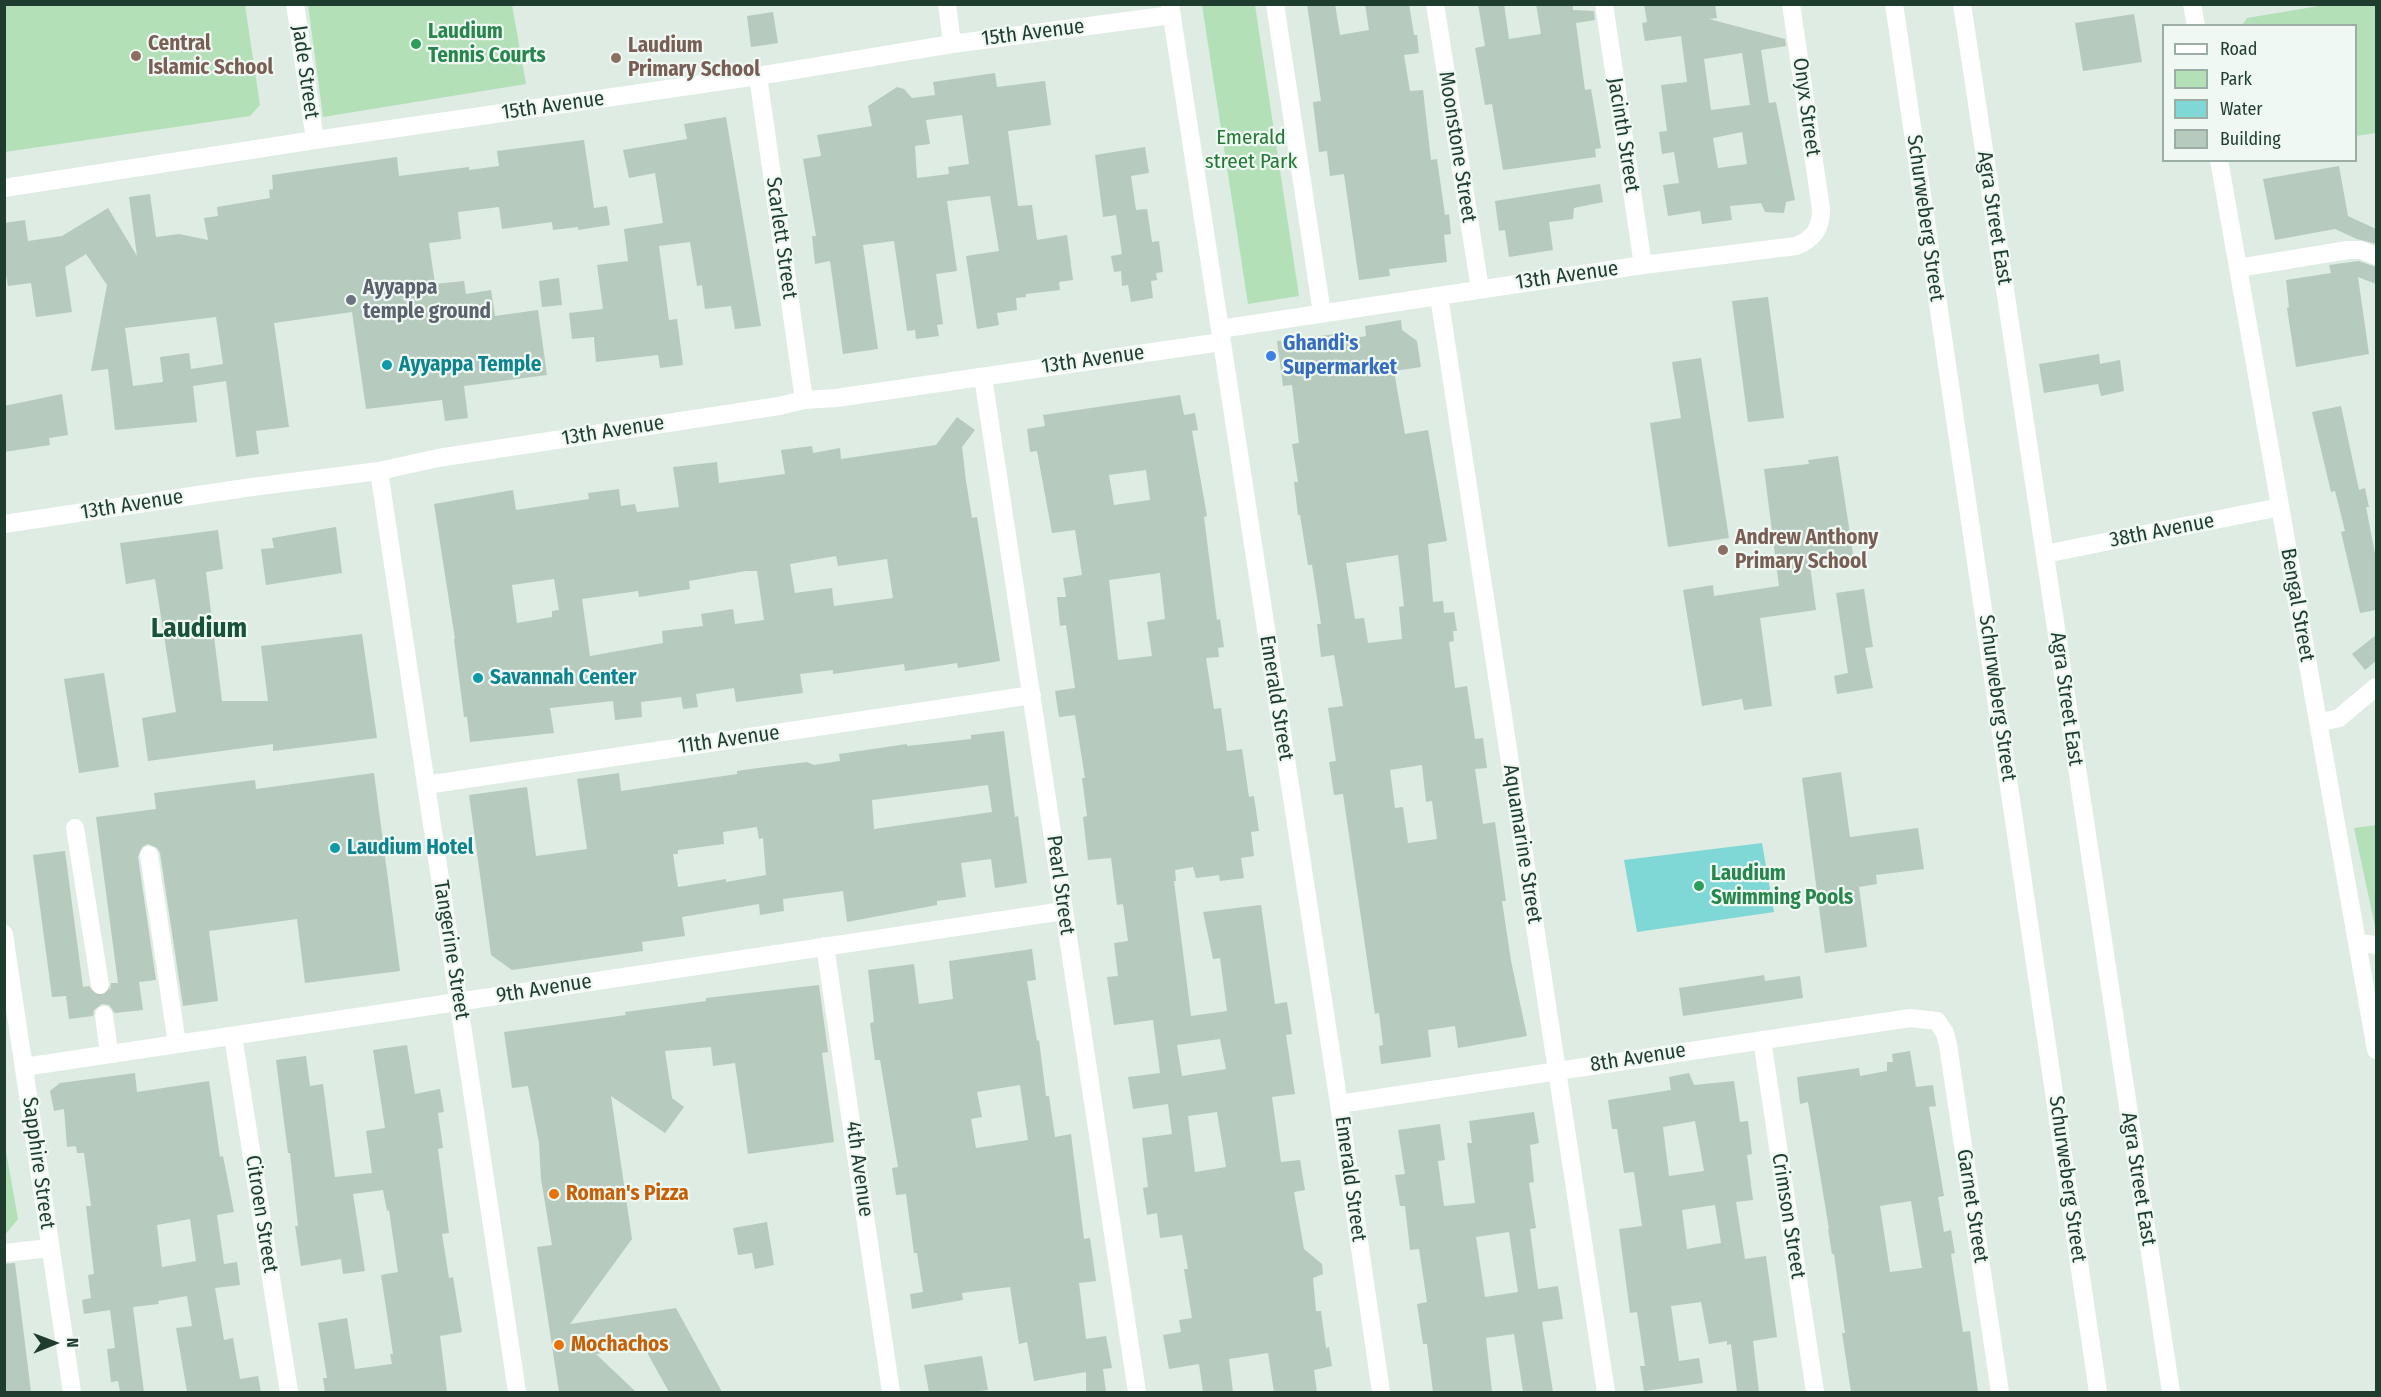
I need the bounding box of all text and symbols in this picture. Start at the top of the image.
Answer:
street label: 15th Avenue [980,14,1086,52]
place label: Laudium Tennis Courts [428,19,546,69]
street label: Jade Street [286,24,324,120]
legend [2162,24,2357,162]
place label: Central Islamic School [148,31,273,81]
place label: Laudium Primary School [628,33,760,83]
marker: Laudium Tennis Courts [409,37,423,51]
text: Road [2220,38,2257,60]
marker: Central Islamic School [129,49,143,63]
marker: Laudium Primary School [609,51,623,65]
street label: Onyx Street [1787,56,1825,158]
text: Park [2220,68,2252,90]
street label: Moonstone Street [1433,70,1481,224]
street label: Jacinth Street [1601,76,1645,194]
street label: 15th Avenue [500,86,606,126]
text: Water [2220,98,2263,120]
park label: Emerald street Park [1205,125,1297,175]
text: Building [2220,128,2281,150]
street label: Schurweberg Street [1901,133,1949,303]
street label: Agra Street East [1971,149,2017,287]
street label: Scarlett Street [760,175,802,301]
street label: 13th Avenue [1514,256,1620,296]
place label: Ayyappa temple ground [363,275,491,325]
marker: Ayyappa temple ground [344,293,358,307]
place label: Ghandi's Supermarket [1283,331,1397,381]
street label: 13th Avenue [1040,340,1146,380]
marker: Ghandi's Supermarket [1264,349,1278,363]
place label: Ayyappa Temple [399,352,541,378]
marker: Ayyappa Temple [380,358,394,372]
street label: 13th Avenue [560,410,666,452]
street label: 13th Avenue [79,484,185,526]
street label: 38th Avenue [2108,509,2216,553]
place label: Andrew Anthony Primary School [1735,525,1878,575]
marker: Andrew Anthony Primary School [1716,543,1730,557]
street label: Bengal Street [2275,546,2319,664]
district label: Laudium [151,613,247,645]
street label: Schurweberg Street [1973,613,2021,783]
street label: Agra Street East [2044,630,2088,768]
street label: Emerald Street [1254,634,1298,762]
place label: Savannah Center [490,665,636,691]
marker: Savannah Center [471,671,485,685]
street label: 11th Avenue [677,720,781,760]
street label: Aquamarine Street [1497,763,1547,925]
street label: Pearl Street [1041,834,1079,936]
place label: Laudium Hotel [347,835,473,861]
marker: Laudium Hotel [328,841,342,855]
place label: Laudium Swimming Pools [1711,861,1853,911]
street label: Tangerine Street [428,879,474,1021]
marker: Laudium Swimming Pools [1692,879,1706,893]
street label: 9th Avenue [495,969,593,1009]
street label: 8th Avenue [1588,1038,1688,1078]
street label: Schurweberg Street [2043,1094,2091,1264]
street label: Sapphire Street [16,1095,60,1231]
street label: Agra Street East [2115,1110,2161,1248]
street label: Emerald Street [1329,1115,1371,1243]
street label: 4th Avenue [840,1120,878,1218]
street label: Garnet Street [1951,1147,1993,1265]
street label: Crimson Street [1766,1151,1810,1281]
street label: Citroen Street [239,1153,283,1275]
place label: Roman's Pizza [566,1181,689,1207]
marker: Roman's Pizza [547,1187,561,1201]
north arrow [24,1313,84,1373]
place label: Mochachos [571,1332,669,1358]
text: N [63,1338,82,1348]
marker: Mochachos [552,1338,566,1352]

